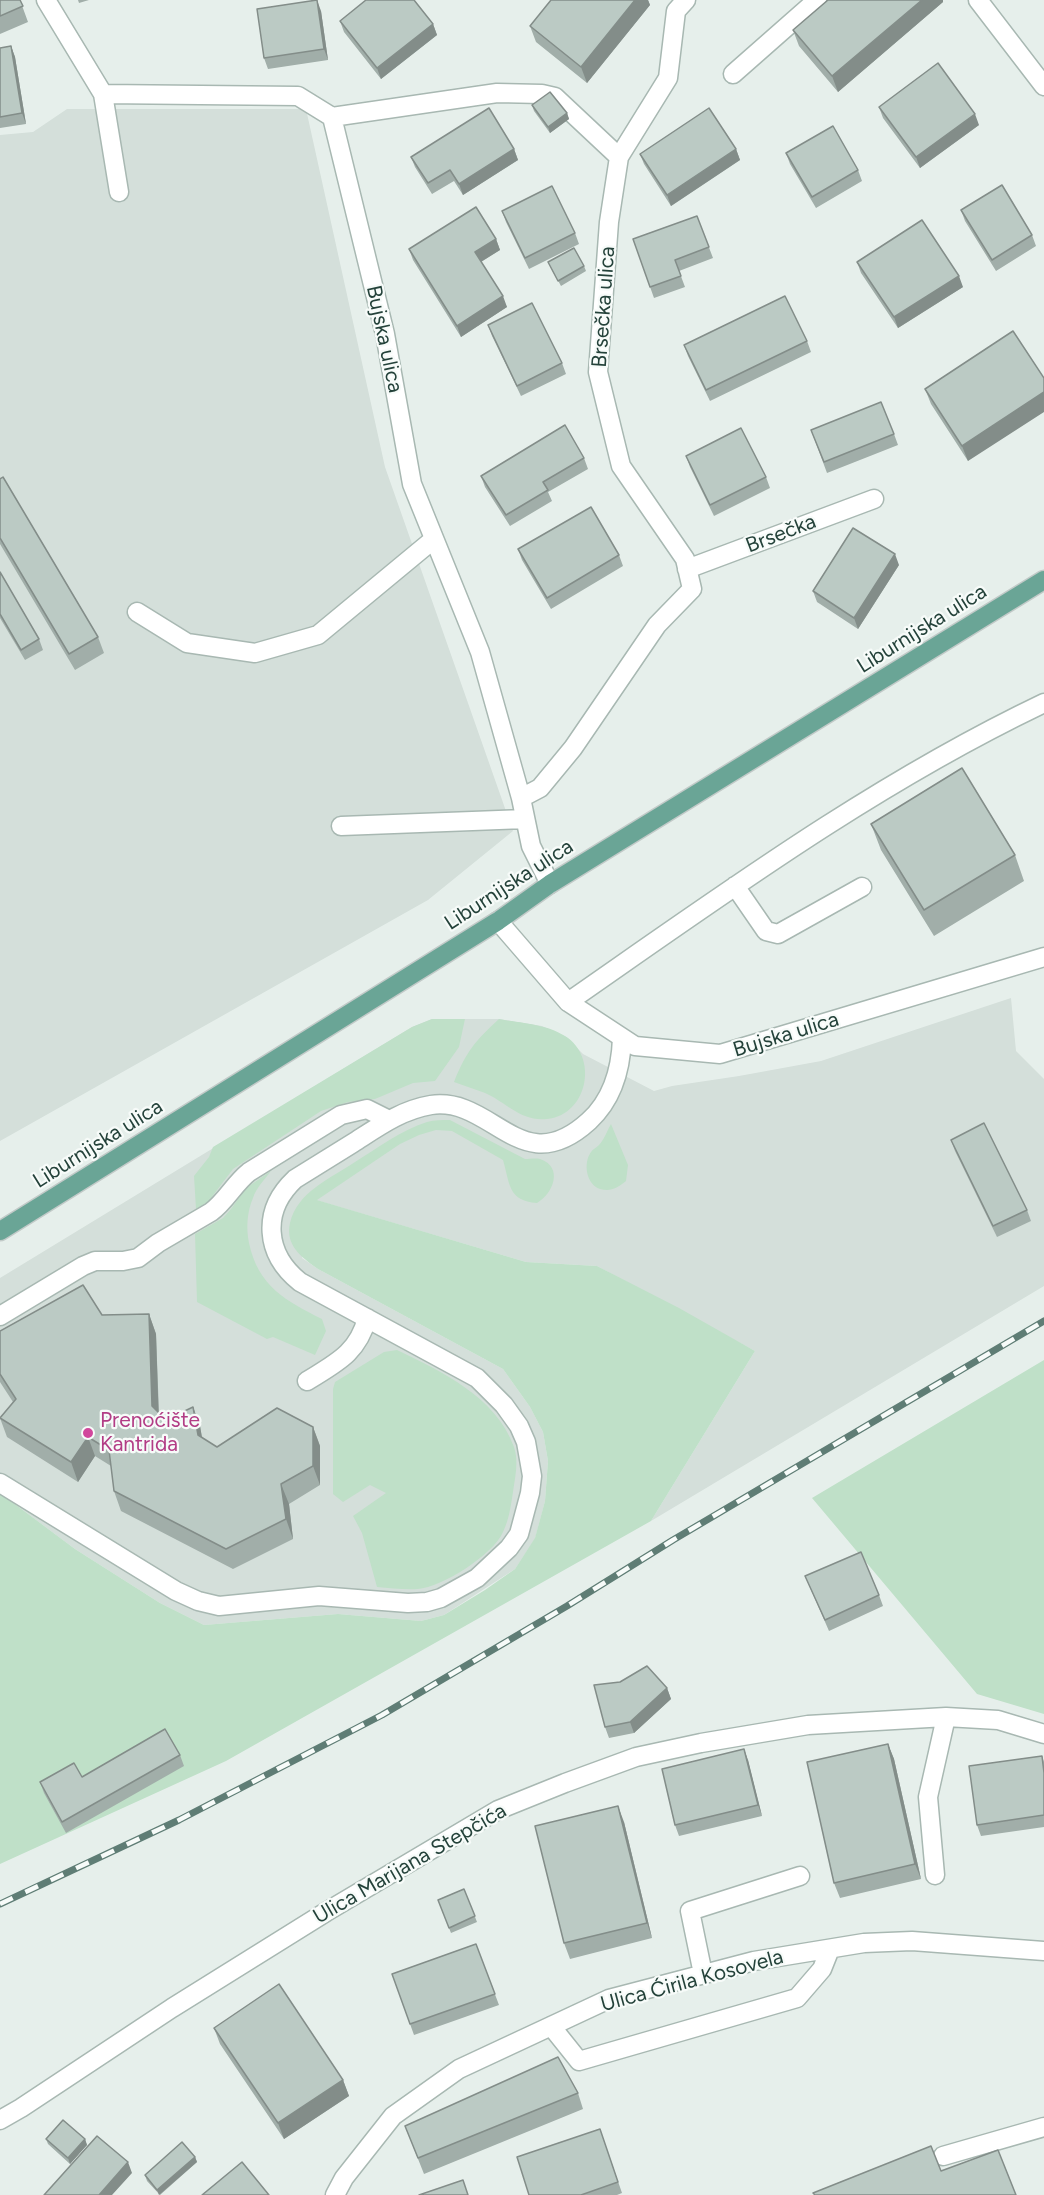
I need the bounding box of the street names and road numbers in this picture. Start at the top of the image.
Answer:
street label: Brsečka ulica [587,245,621,369]
street label: Bujska ulica [360,283,408,395]
street label: Brsečka [742,509,820,559]
street label: Liburnijska ulica [853,579,991,679]
street label: Liburnijska ulica [440,834,578,936]
street label: Bujska ulica [730,1007,842,1063]
street label: Liburnijska ulica [29,1094,167,1194]
street label: Ulica Marijana Stepčića [309,1798,511,1930]
street label: Ulica Ćirila Kosovela [598,1944,786,2018]

